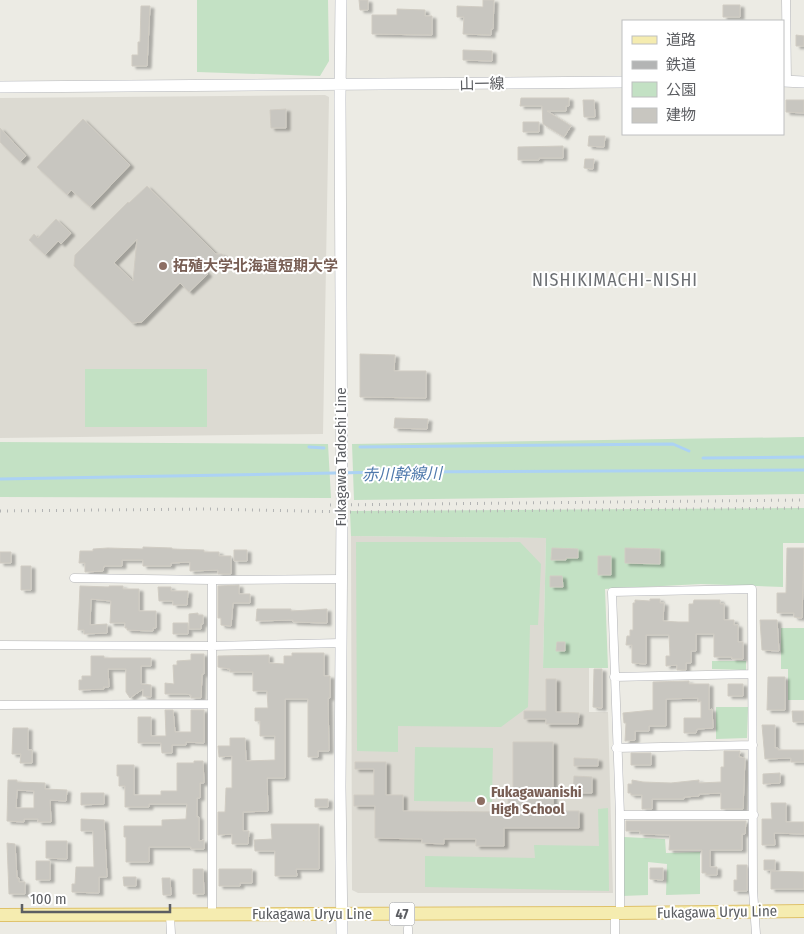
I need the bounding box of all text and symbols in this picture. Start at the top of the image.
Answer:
legend [622,20,784,135]
text: 道路 [666,31,696,49]
text: 鉄道 [666,56,696,74]
street label: 山一線 [459,75,505,93]
text: 公園 [666,81,696,99]
text: 建物 [666,106,696,124]
place label: 拓殖大学北海道短期大学 [173,257,338,275]
marker: 拓殖大学北海道短期大学 [157,260,169,272]
district label: NISHIKIMACHI-NISHI [532,269,698,291]
street label: Fukagawa Tadoshi Line [332,387,350,527]
water label: 赤川幹線川 [362,464,444,484]
place label: Fukagawanishi High School [491,783,582,818]
marker: Fukagawanishi High School [475,795,487,807]
scale bar [22,882,170,914]
text: 100 m [30,890,67,908]
road number: 47 [390,902,414,926]
street label: Fukagawa Uryu Line [657,902,777,922]
street label: Fukagawa Uryu Line [252,905,372,923]

